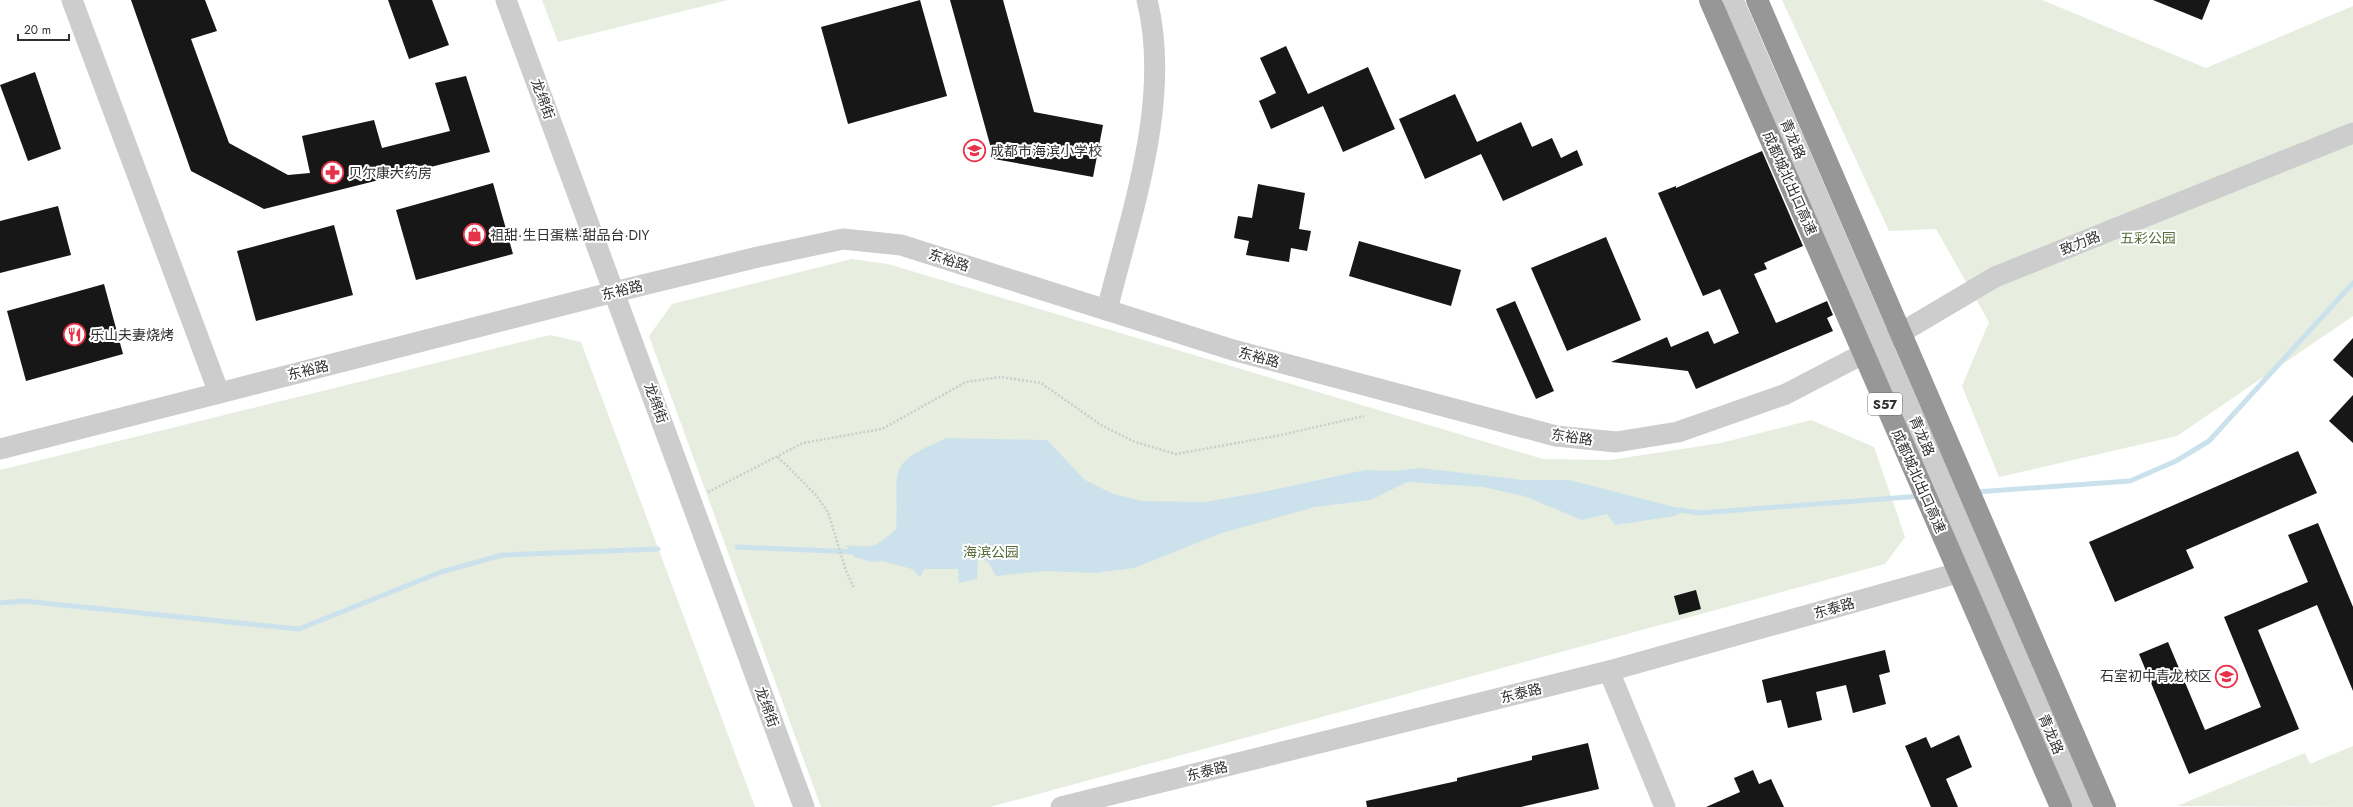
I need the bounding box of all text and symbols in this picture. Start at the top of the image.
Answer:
scale bar [18,16,69,42]
text: 20 m [24,21,51,39]
street label: 龙绵街 [526,76,560,122]
street label: 青龙路 [1776,116,1810,162]
street label: 成都城北出口高速 [1758,128,1822,238]
school or university icon: 成都市海滨小学校 [962,138,988,164]
place label: 成都市海滨小学校 [990,141,1102,161]
pharmacy icon: 贝尔康大药房 [319,160,345,186]
place label: 贝尔康大药房 [348,163,432,183]
shop icon: 祖甜·生日蛋糕·甜品台·DIY [461,222,487,248]
place label: 祖甜·生日蛋糕·甜品台·DIY [490,225,650,245]
street label: 致力路 [2057,226,2103,260]
park label: 五彩公园 [2120,228,2176,248]
street label: 东裕路 [926,244,972,276]
street label: 东裕路 [599,275,645,305]
restaurant icon: 乐山夫妻烧烤 [62,322,88,348]
place label: 乐山夫妻烧烤 [90,325,174,345]
street label: 东裕路 [1236,342,1282,372]
street label: 东裕路 [285,355,331,385]
street label: 龙绵街 [639,380,673,426]
road number: S57 [1868,393,1902,415]
street label: 青龙路 [1905,413,1939,459]
street label: 东裕路 [1550,424,1594,450]
street label: 成都城北出口高速 [1887,426,1951,536]
park label: 海滨公园 [963,542,1019,562]
street label: 东泰路 [1811,593,1857,623]
school or university icon: 石室初中青龙校区 [2214,663,2240,689]
place label: 石室初中青龙校区 [2100,666,2212,686]
street label: 东泰路 [1498,678,1544,708]
street label: 龙绵街 [750,684,784,730]
street label: 青龙路 [2034,711,2068,757]
street label: 东泰路 [1184,756,1230,786]

